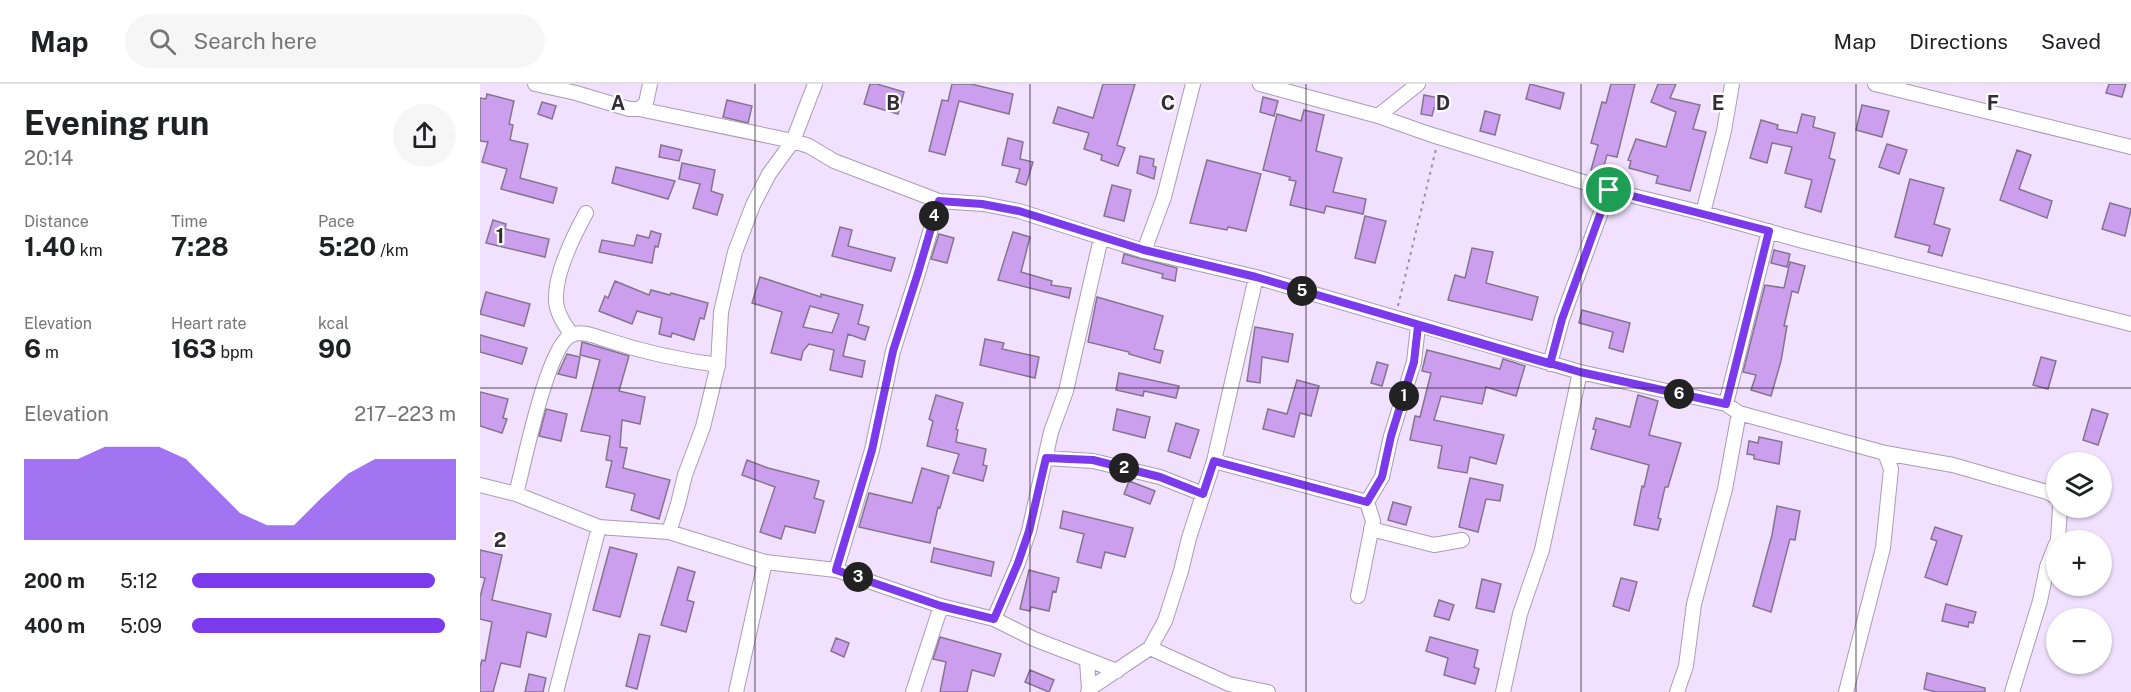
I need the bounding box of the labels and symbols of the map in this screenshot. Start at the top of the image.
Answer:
text: A [611,91,625,115]
text: B [886,91,900,115]
text: C [1161,91,1175,115]
text: D [1436,91,1450,115]
text: E [1712,91,1724,115]
text: F [1987,91,1999,115]
pin [1583,164,1634,215]
pin: 4 [919,201,949,231]
text: 1 [496,224,504,248]
pin: 5 [1287,276,1317,306]
pin: 6 [1664,379,1694,409]
pin: 1 [1389,381,1419,411]
pin: 2 [1109,453,1139,483]
text: 2 [494,528,506,552]
pin: 3 [843,562,873,592]

